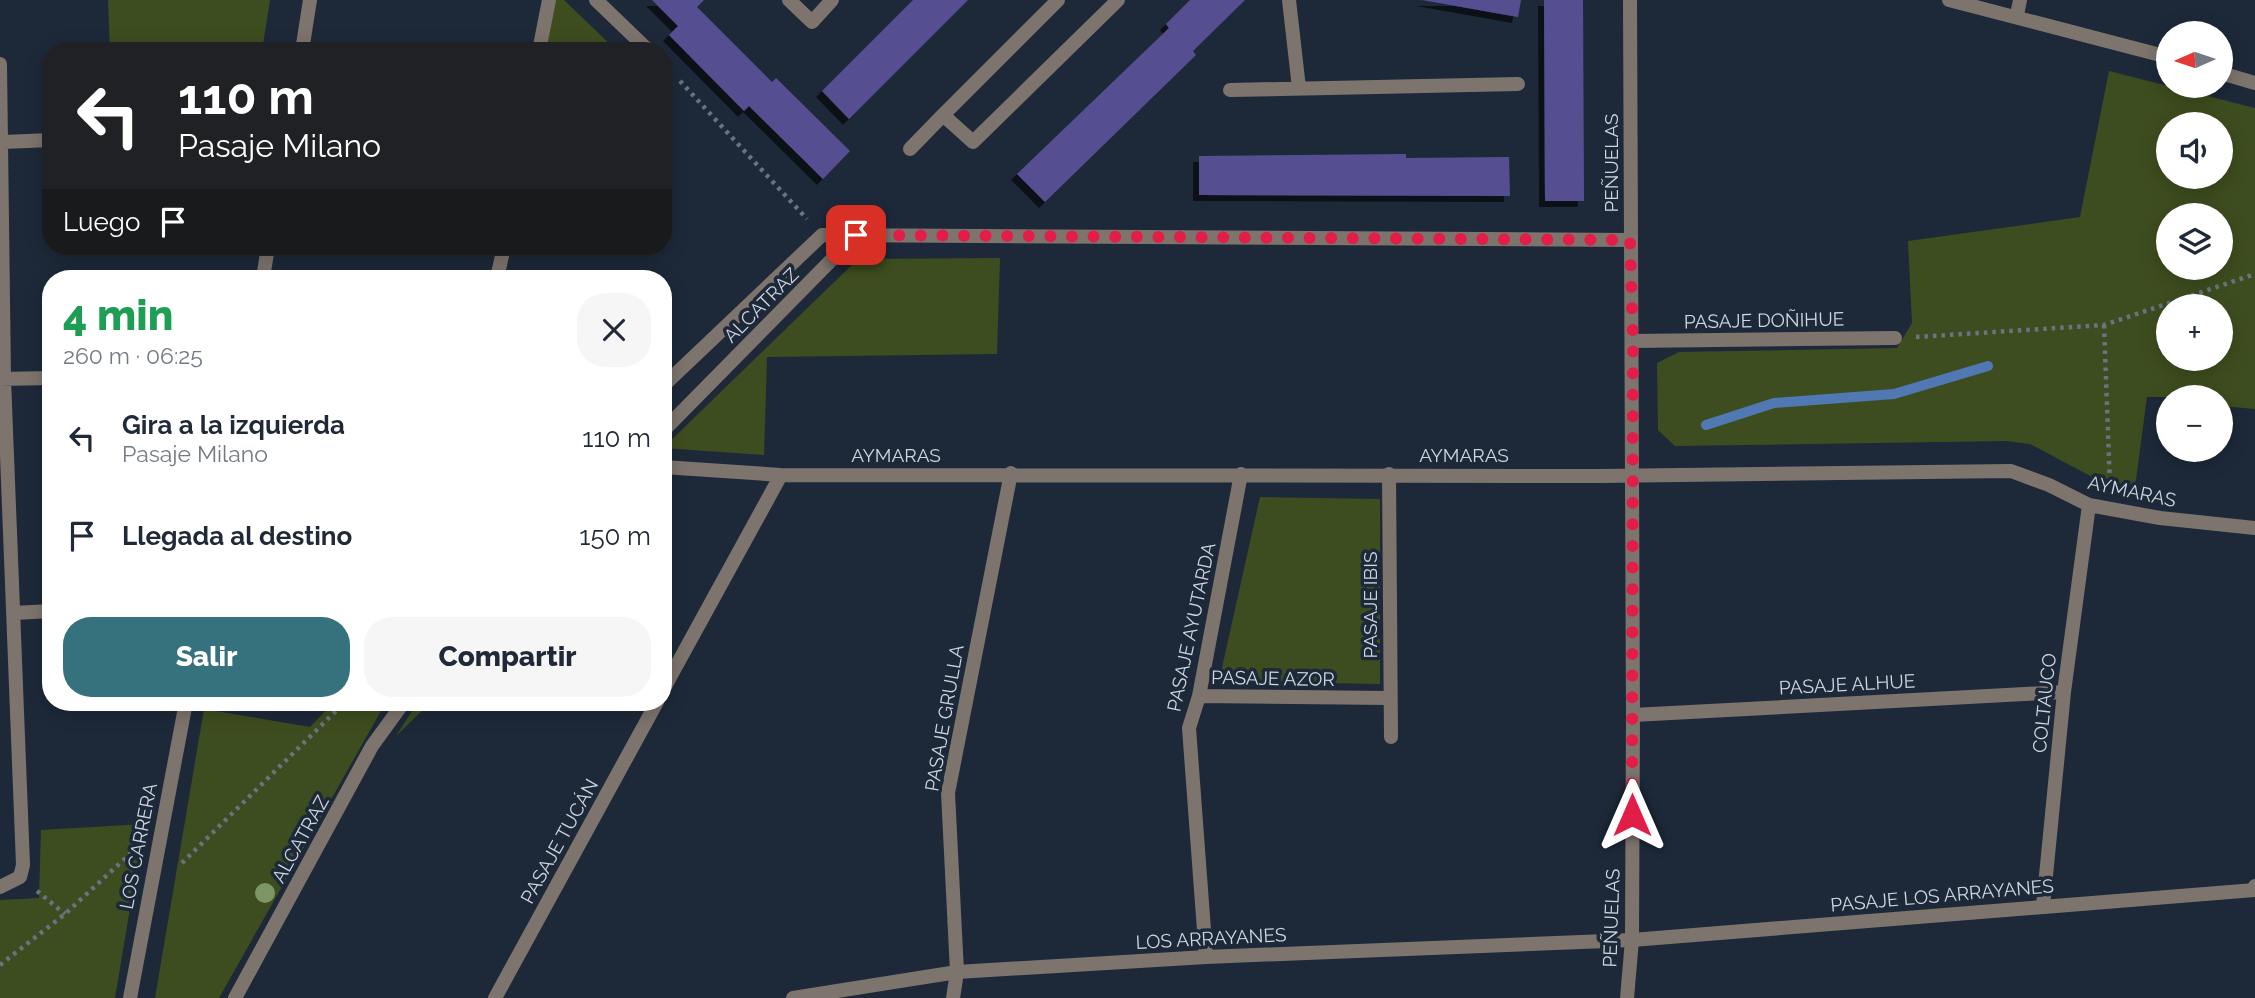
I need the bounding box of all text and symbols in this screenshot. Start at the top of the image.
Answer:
north arrow [2156,21,2233,98]
map controls [2156,21,2233,462]
text: 110 m [178,68,314,125]
icon: left [63,70,154,161]
button: sound [2156,112,2233,189]
street label: PEÑUELAS [1600,113,1622,213]
text: Pasaje Milano [178,127,381,164]
icon: arrive [154,203,192,241]
button: layers [2156,203,2233,280]
pin [826,205,886,265]
text: Luego [63,207,140,237]
icon: arrive [837,216,875,254]
street label: ALCATRAZ [719,263,803,347]
text: 4 min [63,291,173,340]
button: close [577,293,651,367]
button: + [2156,294,2233,371]
street label: PASAJE DOÑIHUE [1684,308,1844,332]
text: 260 m · 06:25 [63,342,203,369]
button: − [2156,385,2233,462]
text: Gira a la izquierda [122,410,345,440]
icon: left [63,419,101,457]
text: 110 m [582,423,651,453]
text: Pasaje Milano [122,440,268,467]
street label: AYMARAS [851,444,941,466]
street label: AYMARAS [1419,444,1509,466]
street label: AYMARAS [2086,471,2178,511]
icon: arrive [63,517,101,555]
text: Llegada al destino [122,521,352,551]
text: 150 m [579,521,651,551]
street label: PASAJE AYUTARDA [1162,540,1220,713]
street label: PASAJE IBIS [1359,552,1381,658]
button: Salir [63,617,350,697]
button: Compartir [364,617,651,697]
street label: PASAJE GRULLA [920,643,968,793]
street label: COLTAUCO [2028,652,2060,754]
street label: PASAJE AZOR [1211,666,1335,690]
street label: PASAJE ALHUE [1778,669,1916,699]
street label: PASAJE TUCÁN [516,775,602,907]
position arrow [1595,778,1669,852]
street label: LOS CARRERA [115,781,161,911]
street label: ALCATRAZ [267,791,333,887]
street label: PEÑUELAS [1598,868,1624,968]
street label: PASAJE LOS ARRAYANES [1829,874,2055,916]
street label: LOS ARRAYANES [1135,923,1287,953]

